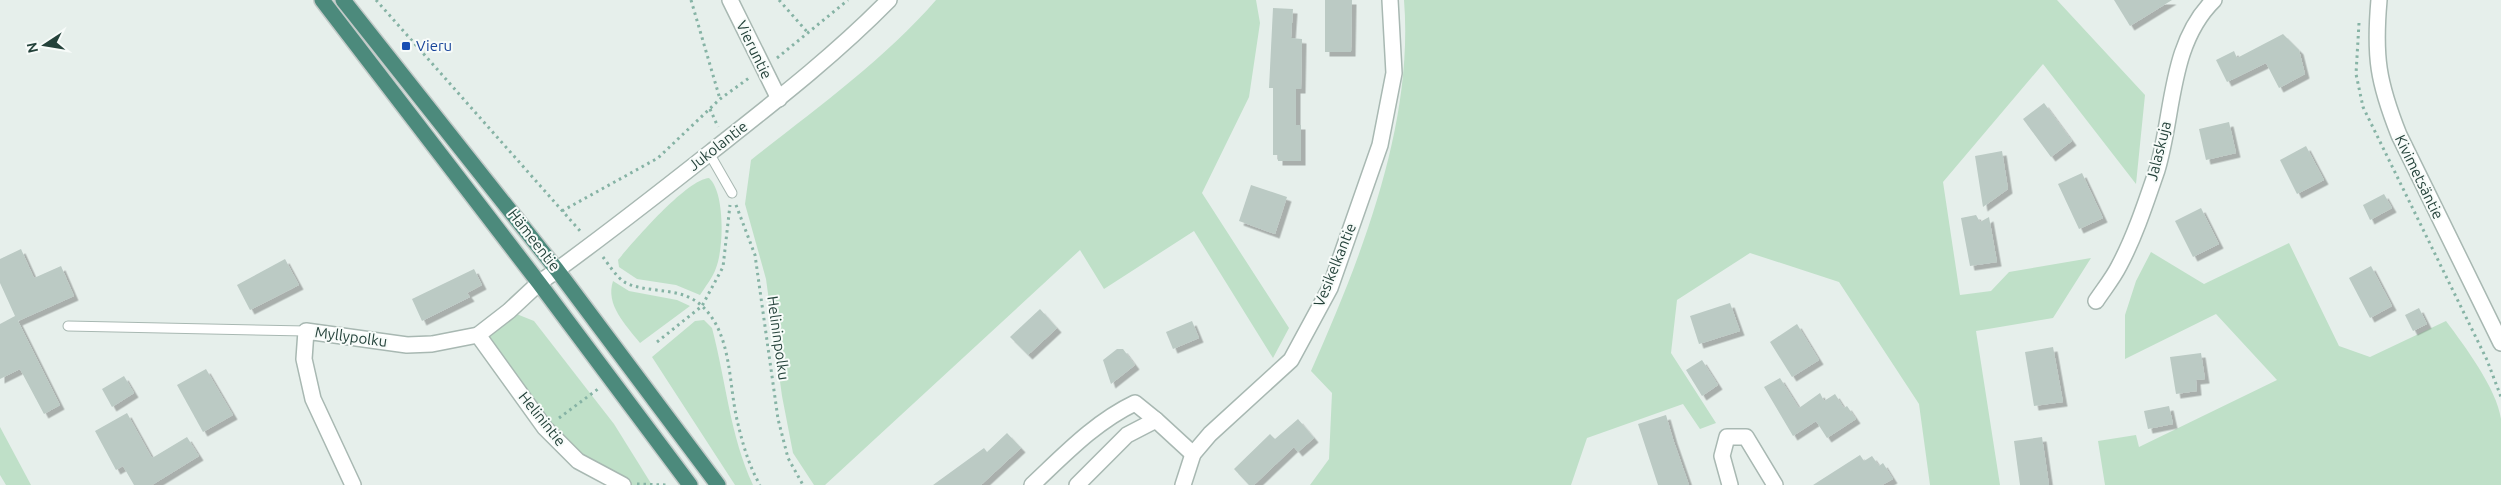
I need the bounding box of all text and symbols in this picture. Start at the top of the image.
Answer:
street label: Vieruntie [733,18,776,82]
north arrow [20,20,70,70]
place label: Vieru [416,37,452,54]
marker: Vieru [400,40,412,52]
text: N [23,41,41,54]
street label: Jukolantie [685,117,751,174]
street label: Jalaskuja [2143,119,2174,182]
street label: Kivimetsäntie [2392,132,2447,222]
street label: Hämeentie [505,205,564,274]
street label: Vesikelkantie [1310,221,1359,309]
street label: Helininpolku [764,295,793,381]
street label: Myllypolku [314,323,388,350]
street label: Helinintie [515,388,569,449]

